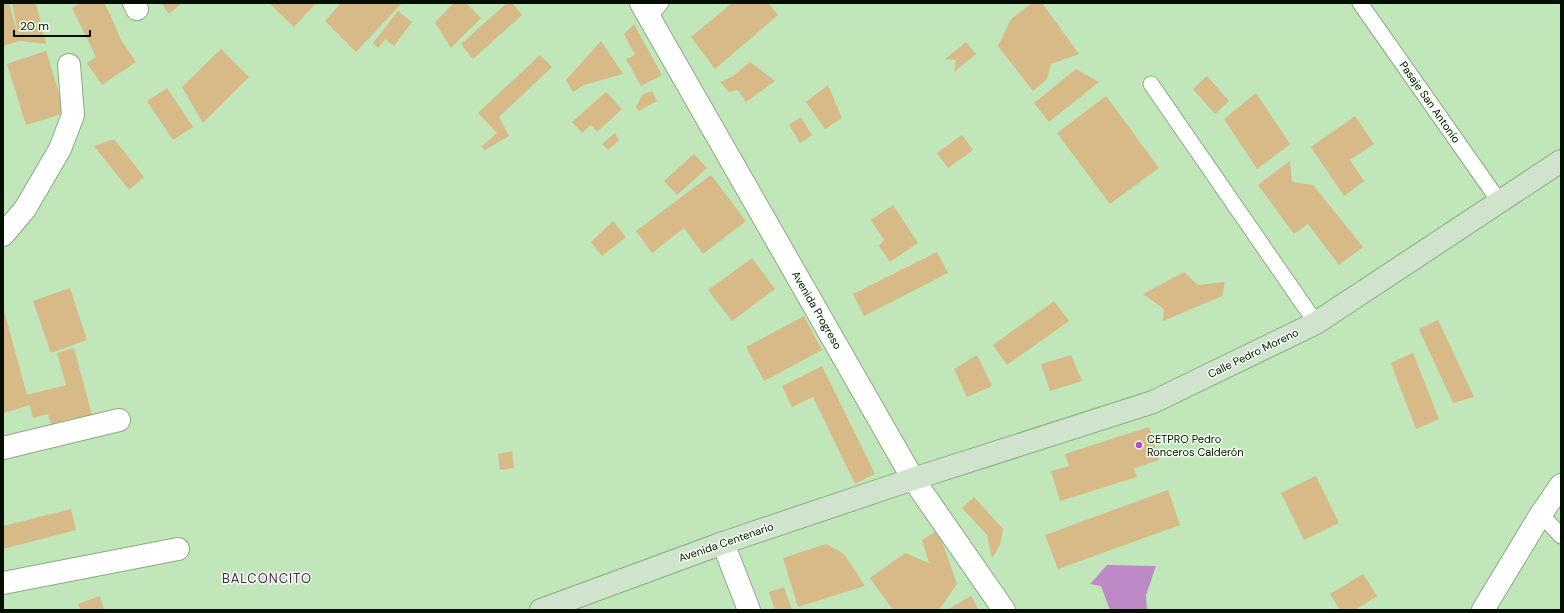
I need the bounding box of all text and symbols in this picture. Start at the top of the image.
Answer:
scale bar [14,12,90,38]
text: 20 m [20,18,49,34]
street label: Pasaje San Antonio [1396,58,1464,146]
street label: Avenida Progreso [789,268,845,352]
street label: Calle Pedro Moreno [1205,325,1301,381]
place label: CETPRO Pedro Ronceros Calderón [1147,432,1244,459]
marker: CETPRO Pedro Ronceros Calderón [1134,440,1144,450]
street label: Avenida Centenario [677,519,775,565]
district label: BALCONCITO [222,570,312,587]

